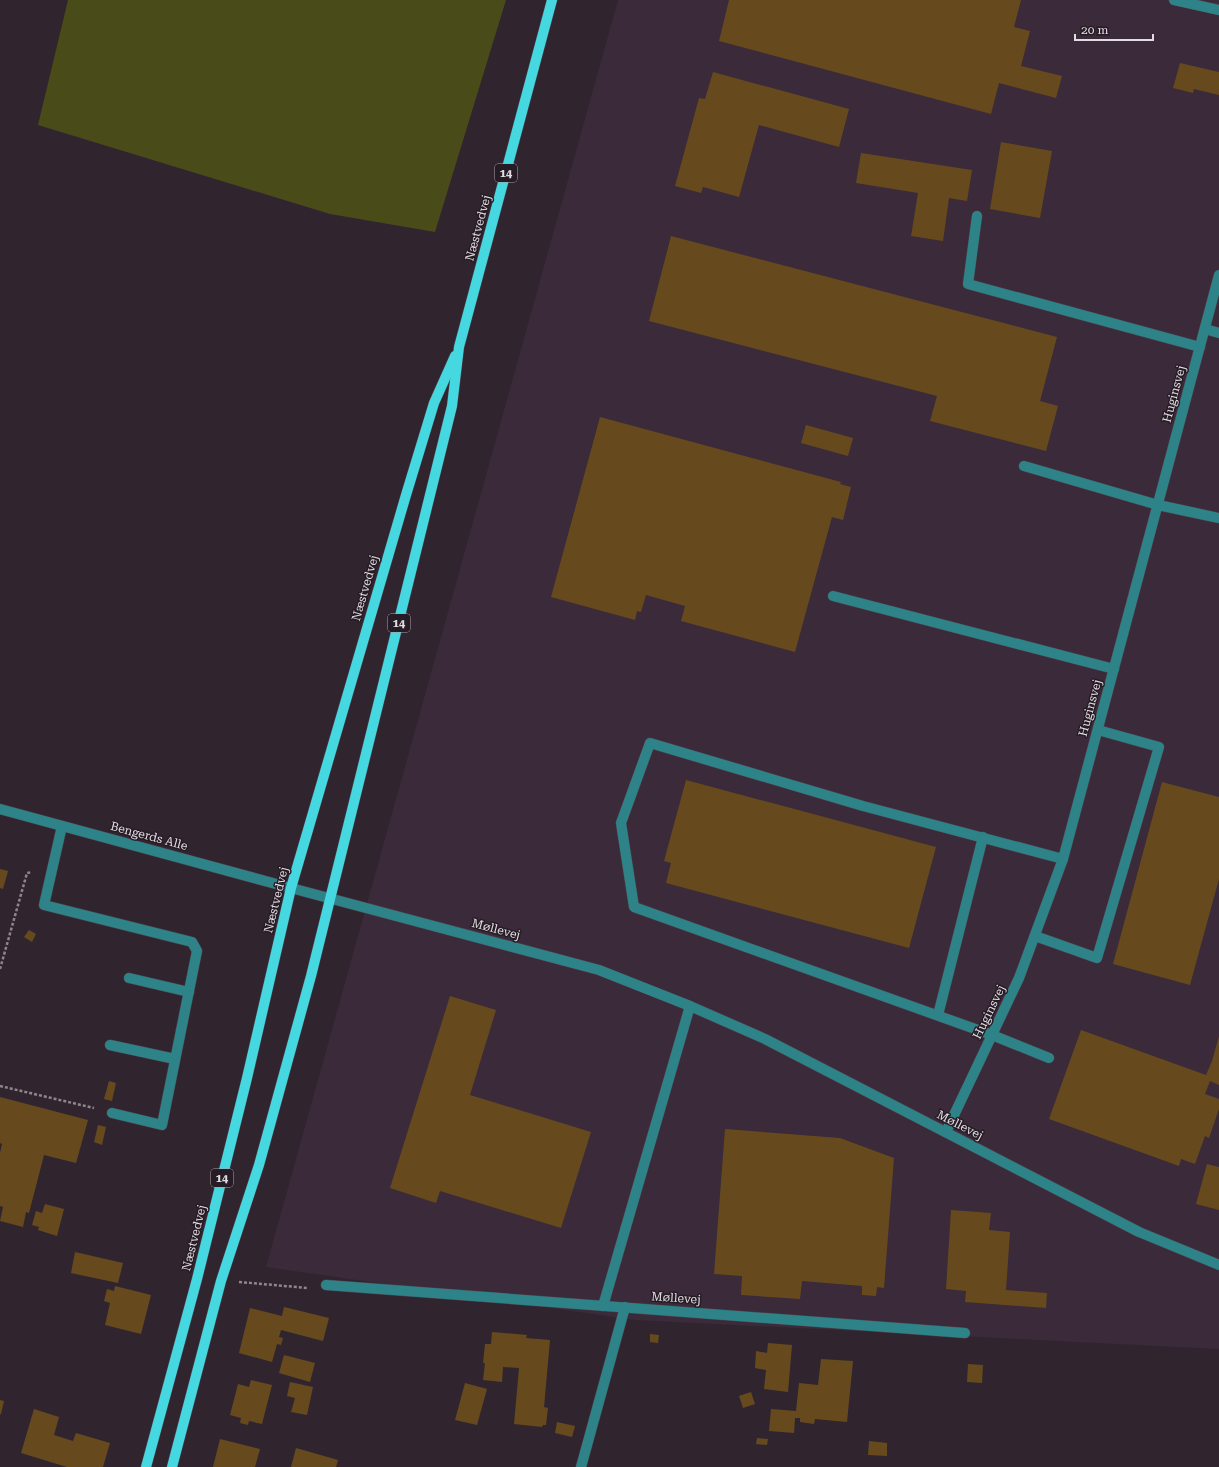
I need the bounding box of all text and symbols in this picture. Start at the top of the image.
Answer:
scale bar [1075,16,1153,42]
text: 20 m [1081,23,1108,37]
road number: 14 [495,164,517,182]
street label: Næstvedvej [462,193,494,263]
street label: Huginsvej [1160,364,1188,424]
street label: Næstvedvej [349,554,381,622]
road number: 14 [388,614,410,632]
street label: Huginsvej [1076,678,1104,738]
street label: Bengerds Alle [109,819,190,853]
street label: Næstvedvej [261,865,291,935]
street label: Møllevej [470,916,522,942]
street label: Huginsvej [970,983,1008,1041]
street label: Møllevej [935,1107,985,1143]
road number: 14 [211,1169,233,1187]
street label: Næstvedvej [179,1203,209,1273]
street label: Møllevej [651,1289,701,1307]

